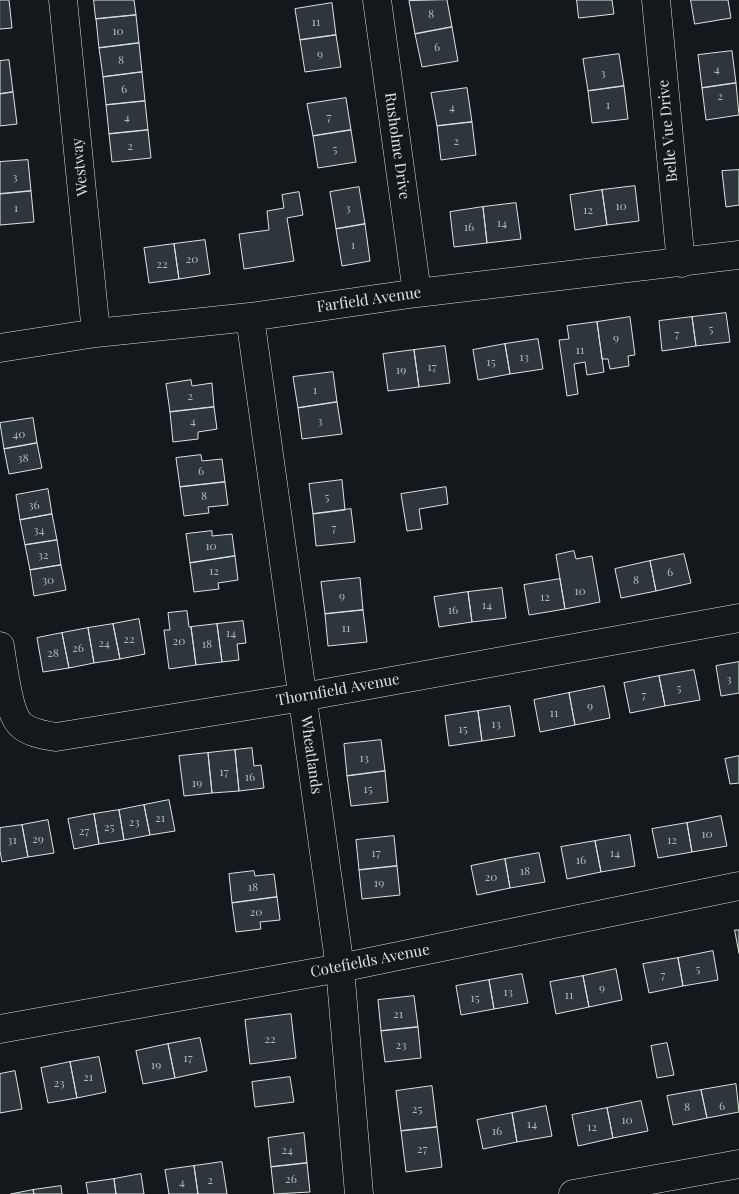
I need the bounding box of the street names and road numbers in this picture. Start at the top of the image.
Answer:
street label: Belle Vue Drive [655,79,681,183]
street label: Rusholme Drive [381,91,413,201]
street label: Westway [68,137,92,197]
street label: Farfield Avenue [316,284,422,316]
street label: Thornfield Avenue [275,670,401,710]
street label: Wheatlands [297,715,325,795]
street label: Cotefields Avenue [309,941,431,981]

